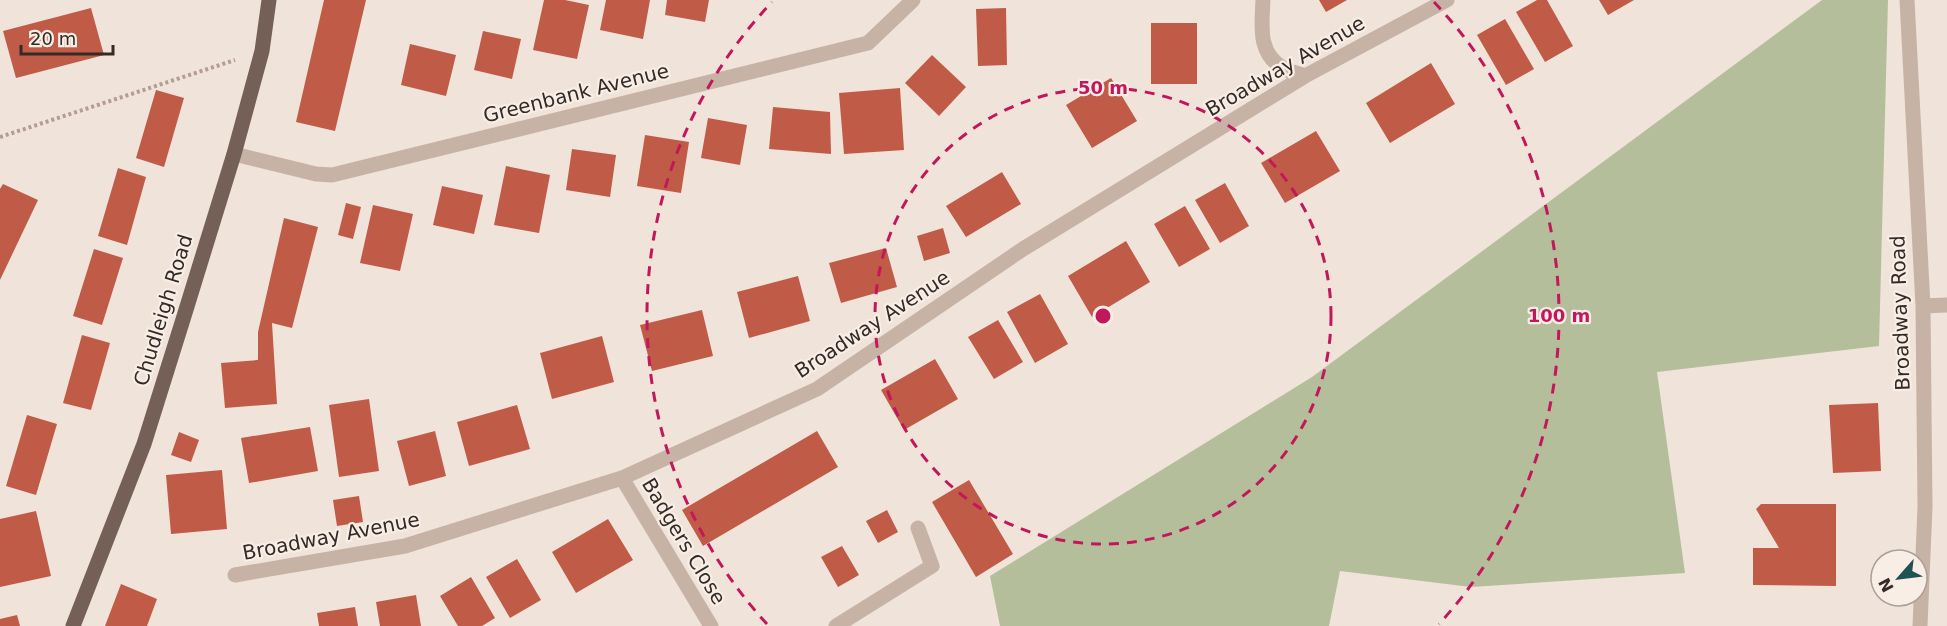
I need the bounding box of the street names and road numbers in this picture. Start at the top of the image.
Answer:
street label: Broadway Avenue [1201,11,1369,121]
street label: Greenbank Avenue [481,58,671,128]
street label: Chudleigh Road [129,231,197,389]
street label: Broadway Road [1885,235,1915,391]
street label: Broadway Avenue [790,265,954,383]
street label: Badgers Close [637,473,731,609]
street label: Broadway Avenue [240,507,422,565]

